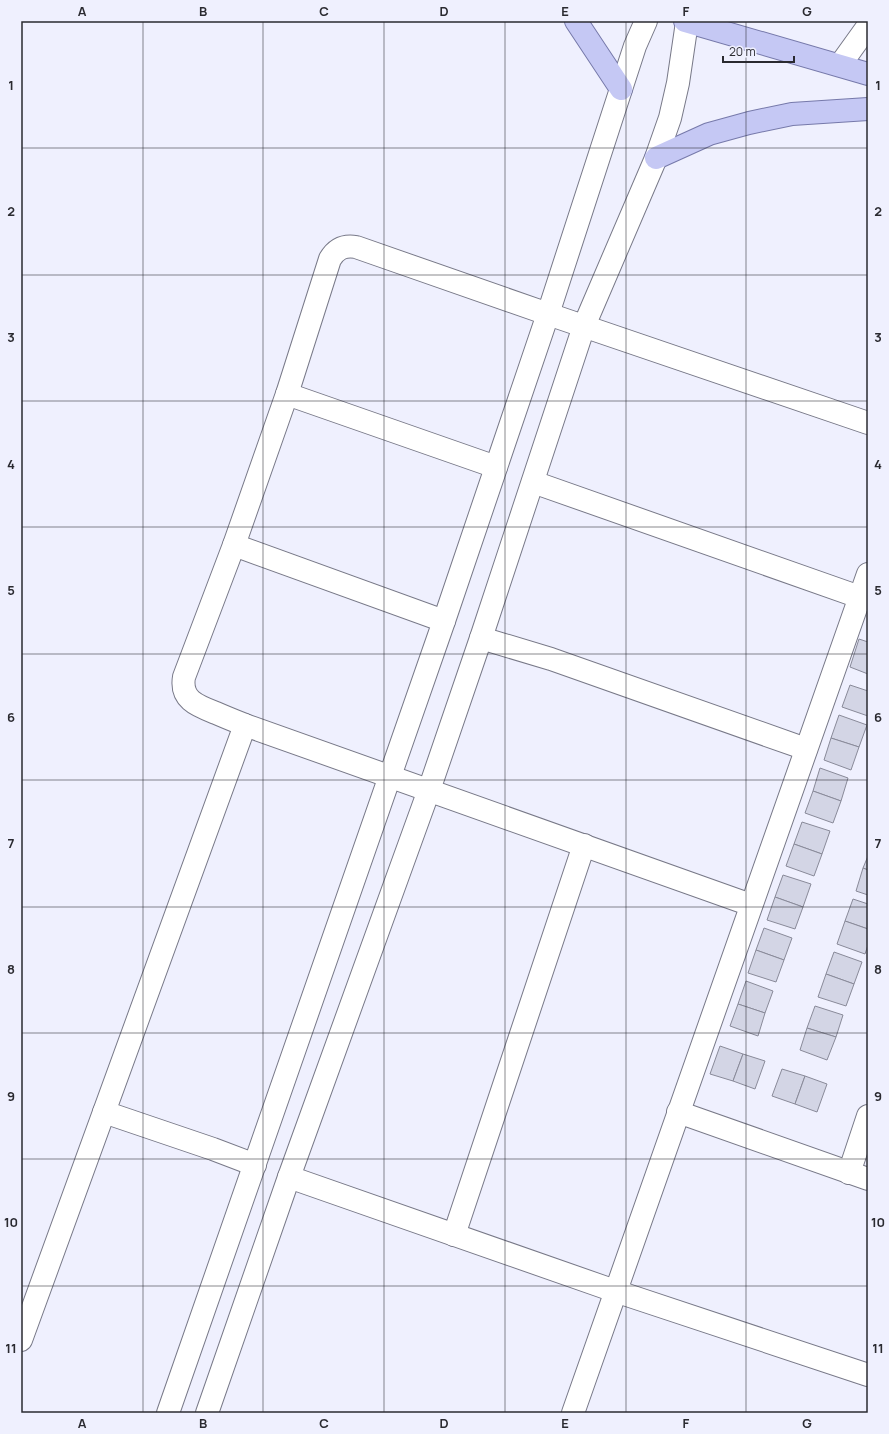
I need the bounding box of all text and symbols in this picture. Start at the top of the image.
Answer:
text: A [78,2,87,20]
text: B [199,2,207,20]
text: C [319,2,329,20]
text: D [439,2,449,20]
text: E [561,2,569,20]
text: F [683,2,690,20]
text: G [802,2,812,20]
scale bar [723,38,794,64]
text: 20 m [729,43,756,60]
text: 1 [8,76,14,94]
text: 1 [875,76,881,94]
text: 2 [7,202,15,220]
text: 2 [874,202,882,220]
text: 3 [7,328,15,346]
text: 3 [874,328,882,346]
text: 4 [7,455,15,473]
text: 4 [874,455,882,473]
text: 5 [7,581,15,599]
text: 5 [874,581,882,599]
text: 6 [7,708,15,726]
text: 6 [874,708,882,726]
text: 7 [8,834,15,852]
text: 7 [875,834,882,852]
text: 8 [7,960,15,978]
text: 8 [874,960,882,978]
text: 9 [7,1087,15,1105]
text: 9 [874,1087,882,1105]
text: 10 [4,1213,18,1231]
text: 10 [871,1213,885,1231]
text: 11 [5,1339,17,1357]
text: 11 [872,1339,884,1357]
text: A [78,1414,87,1432]
text: B [199,1414,207,1432]
text: C [319,1414,329,1432]
text: D [439,1414,449,1432]
text: E [561,1414,569,1432]
text: F [683,1414,690,1432]
text: G [802,1414,812,1432]

